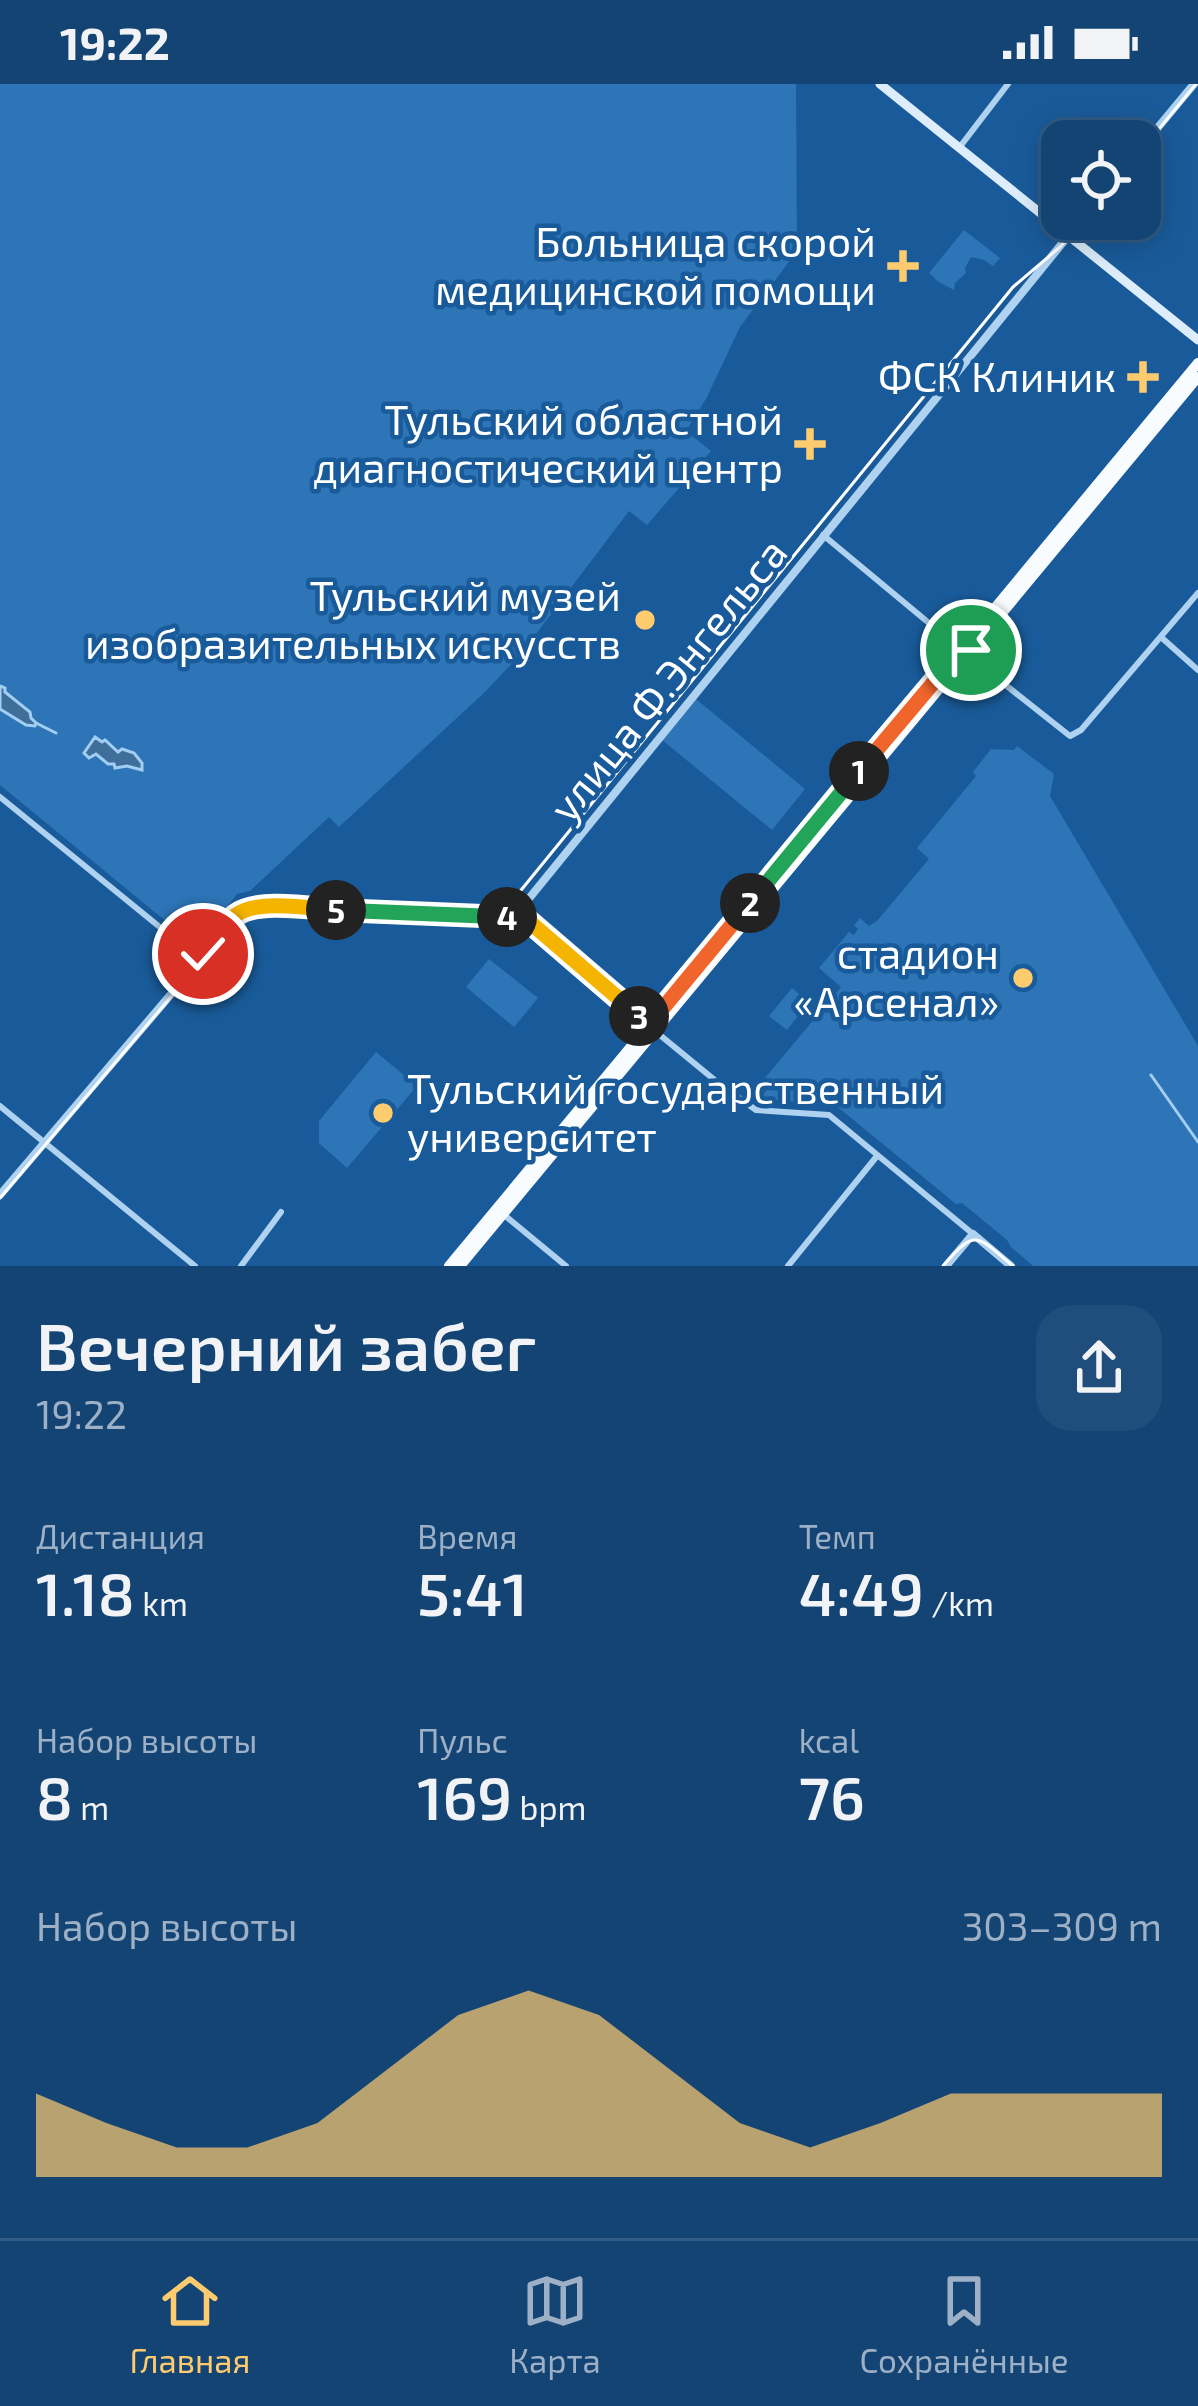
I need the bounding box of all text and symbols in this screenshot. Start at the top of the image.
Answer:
text: 19:22 [60,15,170,69]
map controls [1041,120,1161,240]
button: locate [1041,120,1161,240]
place label: Больница скорой медицинской помощи [435,215,876,313]
marker: Больница скорой медицинской помощи [887,250,919,282]
place label: ФСК Клиник [878,350,1116,400]
marker: ФСК Клиник [1127,361,1159,393]
place label: Тульский областной диагностический центр [313,393,783,491]
marker: Тульский областной диагностический центр [794,428,826,460]
street label: улица Ф.Энгельса [537,527,797,831]
place label: Тульский музей изобразительных искусств [85,569,621,668]
pin [920,599,1022,701]
marker: Тульский музей изобразительных искусств [632,607,658,633]
icon: arrive [938,617,1004,683]
pin: 1 [829,741,889,801]
text: 1 [852,751,866,791]
pin: 2 [720,873,780,933]
pin: 5 [306,880,366,940]
text: 2 [740,883,760,923]
pin: 4 [477,887,537,947]
text: 5 [327,890,345,930]
text: 4 [496,897,518,937]
pin [152,903,254,1005]
icon: check [170,921,236,987]
place label: стадион «Арсенал» [793,927,999,1025]
marker: стадион «Арсенал» [1010,965,1036,991]
pin: 3 [609,986,669,1046]
text: 3 [630,996,648,1036]
place label: Тульский государственный университет [407,1062,944,1161]
marker: Тульский государственный университет [370,1100,396,1126]
text: Вечерний забег [36,1305,536,1384]
button: share [1036,1305,1162,1431]
text: 19:22 [36,1390,127,1437]
text: Дистанция [36,1516,205,1556]
text: Время [417,1516,517,1556]
text: Темп [799,1516,876,1556]
text: 1.18 [36,1556,135,1628]
text: 5:41 [417,1556,528,1628]
text: 4:49 [799,1556,924,1628]
text: km [135,1583,188,1623]
text: /km [924,1583,994,1623]
text: Набор высоты [36,1720,257,1760]
text: Пульс [417,1720,508,1760]
text: kcal [799,1720,859,1760]
text: 8 [36,1760,73,1832]
text: 169 [417,1760,512,1832]
text: 76 [799,1760,865,1832]
text: m [73,1787,109,1827]
text: bpm [512,1787,586,1827]
text: Набор высоты [36,1902,297,1949]
text: 303–309 m [962,1902,1162,1949]
tab: Главная [129,2268,250,2380]
tab: Карта [509,2268,601,2380]
tab: Сохранённые [860,2268,1069,2380]

